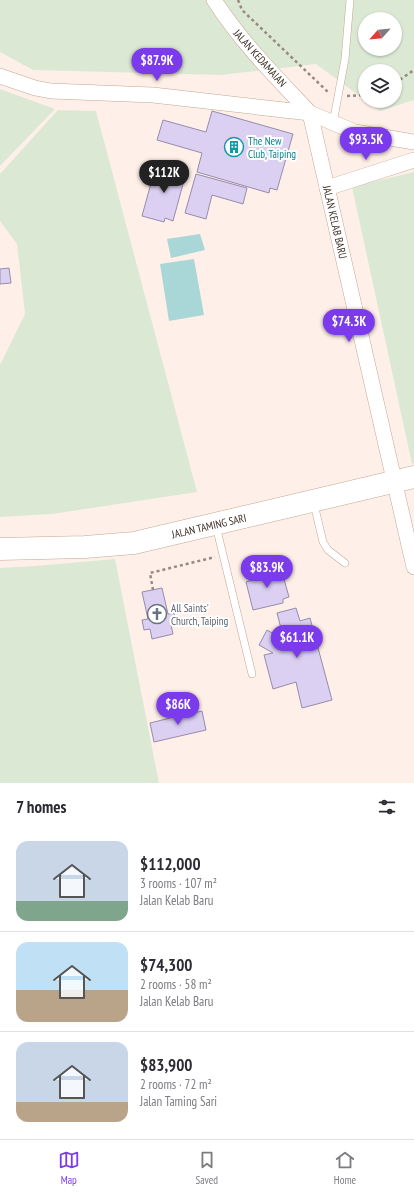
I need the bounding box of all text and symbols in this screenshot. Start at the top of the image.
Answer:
north arrow [358,12,402,56]
map controls [358,12,402,108]
street label: JALAN KEDAMAIAN [230,26,290,90]
pin: $87.9K [124,48,190,82]
text: $87.9K [140,52,174,69]
button: layers [358,64,402,108]
pin: $93.5K [333,127,399,161]
text: $93.5K [349,131,383,148]
place label: The New Club, Taiping [248,134,296,161]
building icon: The New Club, Taiping [223,136,245,158]
pin: $112K [136,160,192,194]
text: $112K [148,164,180,181]
street label: JALAN KELAB BARU [320,183,350,260]
pin: $74.3K [316,309,382,343]
text: $74.3K [332,313,366,330]
street label: JALAN TAMING SARI [169,511,248,542]
pin: $83.9K [234,555,300,589]
text: $83.9K [250,559,284,576]
place label: All Saints' Church, Taiping [171,601,229,628]
church icon: All Saints' Church, Taiping [146,603,168,625]
pin: $61.1K [264,625,330,659]
text: $61.1K [280,629,314,646]
pin: $86K [154,692,202,726]
text: $86K [165,696,191,713]
text: 7 homes [16,796,67,818]
icon: filters [376,796,398,818]
text: $112,000 [140,853,201,875]
icon: home [48,857,96,905]
text: 3 rooms · 107 m² [140,875,217,892]
text: Jalan Kelab Baru [140,892,213,909]
text: $74,300 [140,954,192,976]
icon: home [48,958,96,1006]
text: 2 rooms · 58 m² [140,976,212,993]
text: Jalan Kelab Baru [140,993,213,1010]
text: $83,900 [140,1054,192,1076]
icon: home [48,1058,96,1106]
text: 2 rooms · 72 m² [140,1076,212,1093]
text: Jalan Taming Sari [140,1093,217,1110]
tab: Map [58,1149,80,1187]
tab: Saved [195,1149,218,1187]
tab: Home [334,1149,356,1187]

